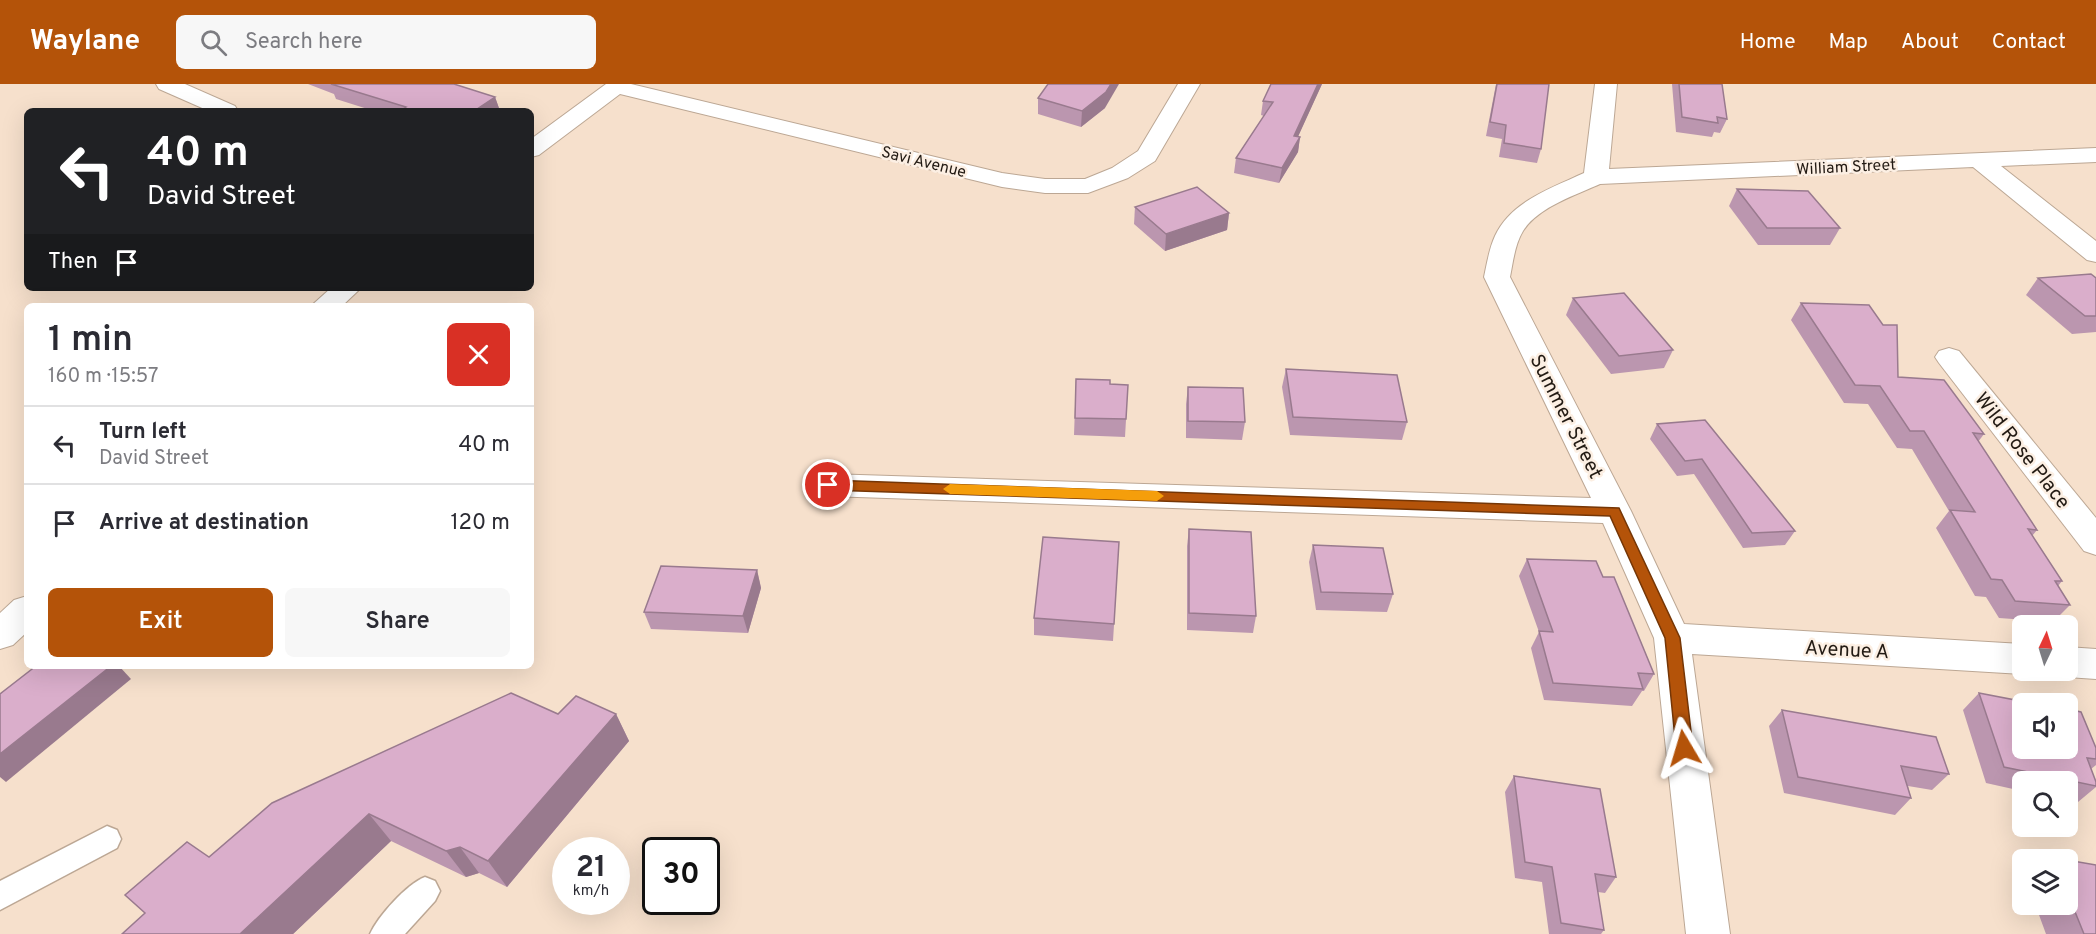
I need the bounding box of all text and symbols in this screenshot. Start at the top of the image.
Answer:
search box [176,15,596,69]
text: Waylane [30,24,140,60]
icon: search [197,26,230,59]
text: Search here [245,29,363,56]
text: Home [1740,29,1796,56]
text: Map [1829,29,1868,56]
text: About [1901,29,1959,56]
text: Contact [1992,29,2066,56]
text: 40 m [147,128,249,181]
icon: left [48,132,126,210]
street label: Savi Avenue [879,143,968,183]
street label: William Street [1796,155,1897,181]
text: David Street [147,180,296,214]
icon: arrive [110,246,143,279]
text: Then [48,249,98,276]
text: 1 min [48,318,133,364]
button: close [447,323,510,386]
street label: Summer Street [1523,350,1608,484]
text: 160 m · 15:57 [48,364,158,390]
street label: Wild Rose Place [1968,388,2075,515]
text: Turn left [99,419,187,446]
icon: left [48,429,81,462]
text: 40 m [458,432,510,459]
text: David Street [99,446,209,472]
pin [802,459,853,510]
icon: arrive [811,468,844,501]
icon: arrive [48,507,81,540]
text: Arrive at destination [99,510,309,537]
text: 120 m [450,510,510,537]
button: Exit [48,588,273,657]
button: Share [285,588,510,657]
north arrow [2012,615,2078,681]
map controls [2012,615,2078,915]
street label: Avenue A [1804,636,1890,666]
button: sound [2012,693,2078,759]
position arrow [1652,716,1716,780]
button: search [2012,771,2078,837]
speed limit sign: 30 [642,837,720,915]
button: layers [2012,849,2078,915]
text: 21 [576,850,606,887]
text: km/h [573,882,609,901]

